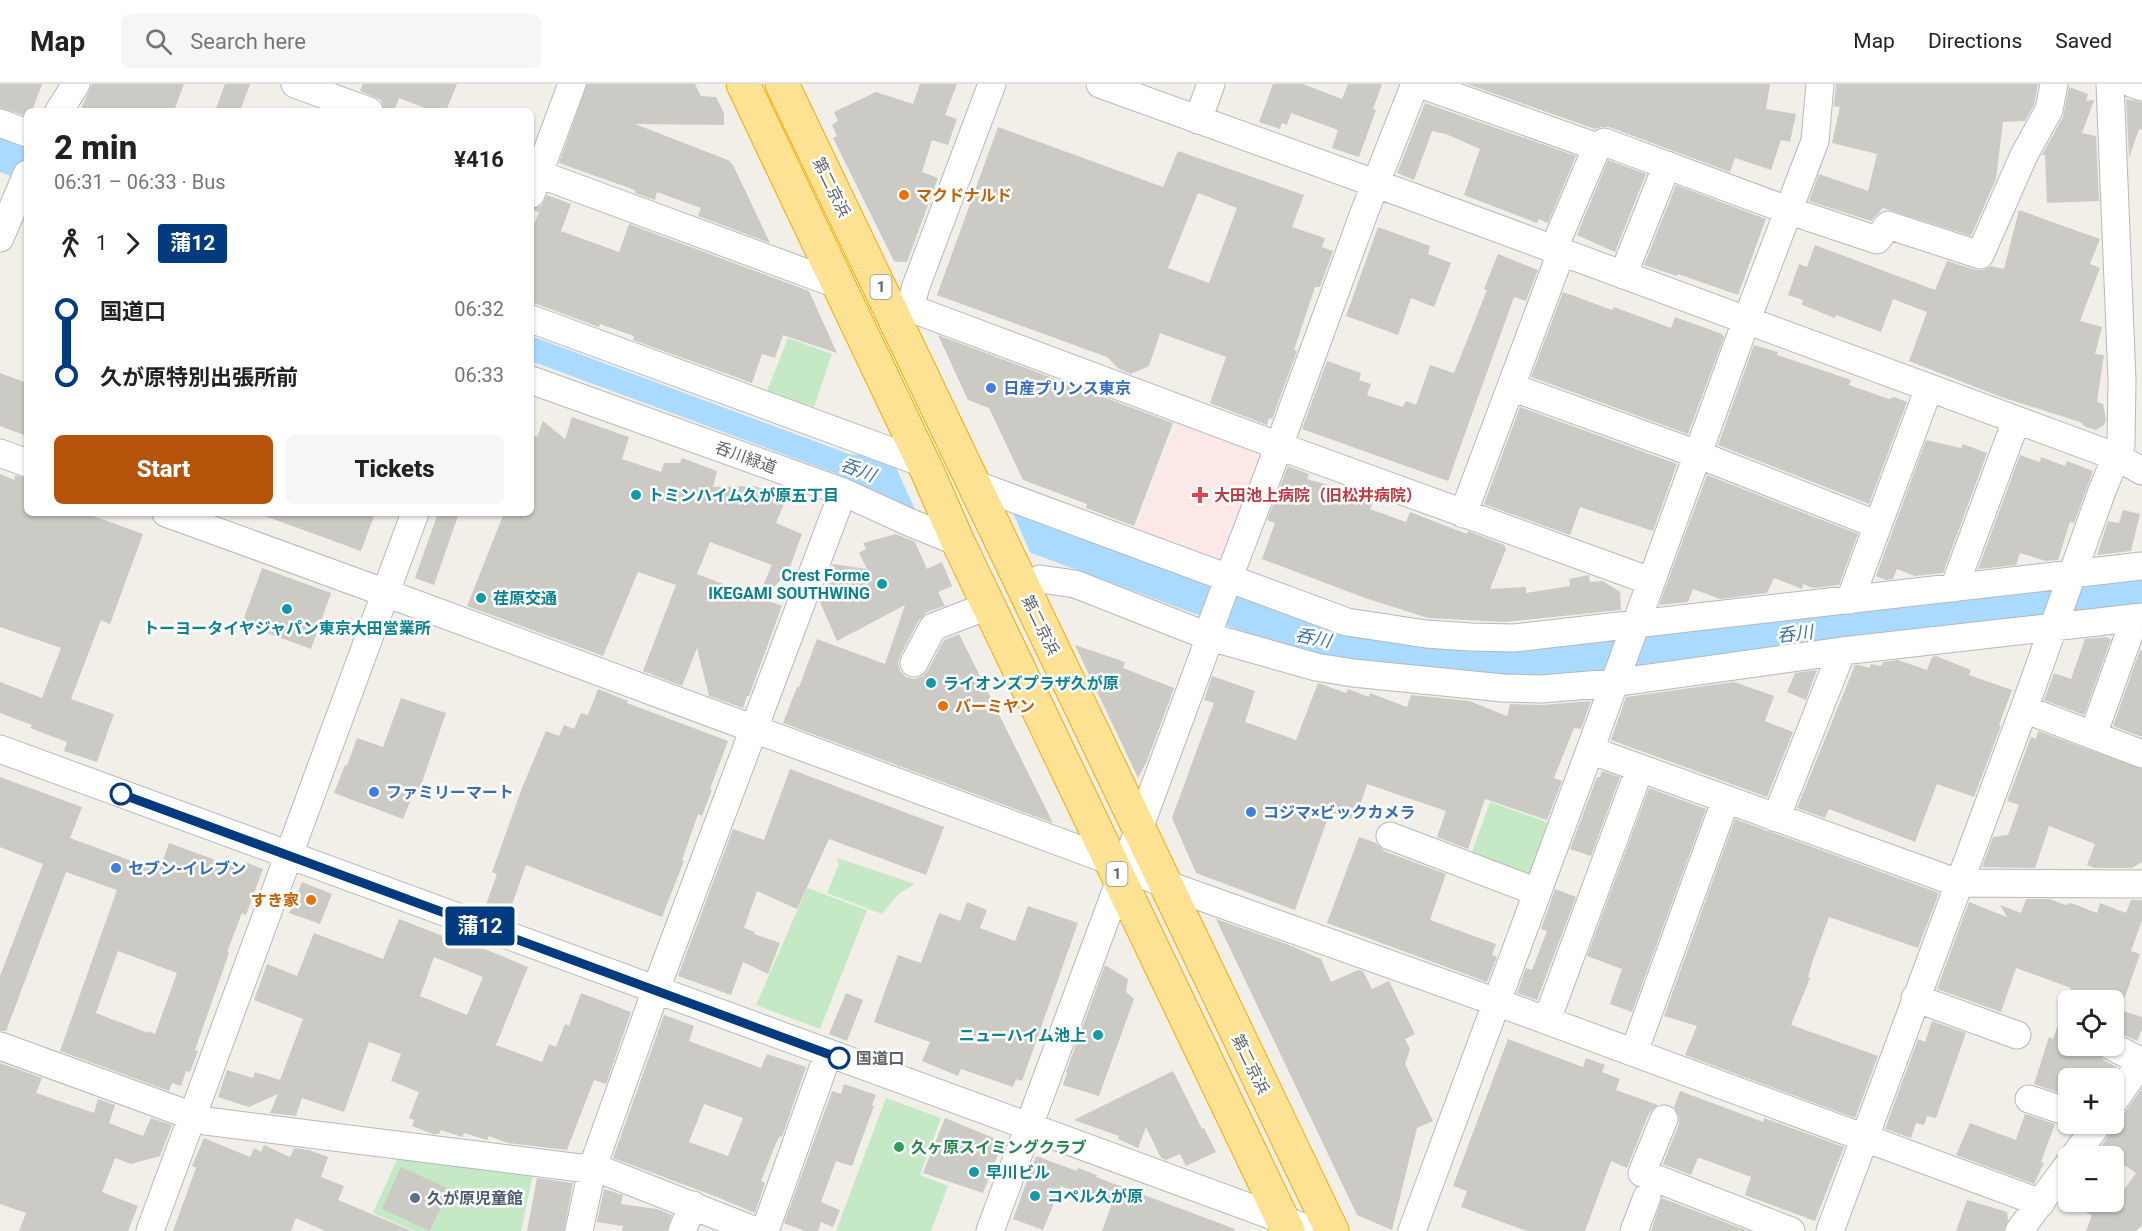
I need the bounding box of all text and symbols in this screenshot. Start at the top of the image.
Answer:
search box [121,14,541,68]
text: Map [30,25,85,58]
icon: search [142,25,175,58]
text: Search here [190,29,306,54]
text: Map [1853,29,1895,53]
text: Directions [1928,29,2022,53]
text: Saved [2055,29,2112,53]
text: 2 min [54,128,137,167]
text: ¥416 [454,147,504,172]
street label: 第二京浜 [809,154,854,220]
text: 06:31 – 06:33 · Bus [54,170,226,194]
place label: マクドナルド [916,186,1012,205]
marker: マクドナルド [897,188,911,202]
icon: walk [54,227,87,260]
icon: forward [116,227,149,260]
text: 1 [96,231,107,255]
text: 蒲12 [170,231,215,255]
road number: 1 [870,275,892,299]
text: 06:32 [454,297,504,321]
text: 国道口 [100,299,166,324]
text: 06:33 [454,363,504,387]
text: 久が原特別出張所前 [100,365,298,390]
place label: 日産プリンス東京 [1003,379,1131,398]
marker: 日産プリンス東京 [984,381,998,395]
button: Start [54,435,273,504]
button: Tickets [285,435,504,504]
street label: 呑川緑道 [713,438,779,477]
water label: 呑川 [838,453,881,487]
place label: トミンハイム久が原五丁目 [648,486,839,505]
marker: 大田池上病院（旧松井病院） [1191,486,1209,504]
place label: 大田池上病院（旧松井病院） [1214,486,1422,505]
marker: トミンハイム久が原五丁目 [629,488,643,502]
place label: Crest Forme IKEGAMI SOUTHWING [708,566,870,603]
marker: Crest Forme IKEGAMI SOUTHWING [875,577,889,591]
place label: 荏原交通 [493,589,557,608]
marker: 荏原交通 [474,591,488,605]
street label: 第二京浜 [1018,592,1063,658]
marker: トーヨータイヤジャパン東京大田営業所 [280,602,294,616]
place label: トーヨータイヤジャパン東京大田営業所 [143,619,431,638]
water label: 呑川 [1776,621,1816,646]
water label: 呑川 [1293,623,1335,652]
place label: ライオンズプラザ久が原 [943,674,1119,693]
marker: ライオンズプラザ久が原 [924,676,938,690]
place label: バーミヤン [955,697,1035,716]
marker: バーミヤン [936,699,950,713]
unlabelled marker [110,783,132,805]
place label: ファミリーマート [386,783,514,802]
marker: ファミリーマート [367,785,381,799]
place label: コジマ×ビックカメラ [1263,803,1416,822]
marker: コジマ×ビックカメラ [1244,805,1258,819]
place label: セブン-イレブン [128,859,246,878]
marker: セブン-イレブン [109,861,123,875]
road number: 1 [1106,862,1128,886]
place label: すき家 [251,891,299,910]
marker: すき家 [304,893,318,907]
line badge: 蒲12 [446,906,514,946]
text: 蒲12 [457,914,503,938]
map controls [2058,990,2124,1212]
button: locate [2058,990,2124,1056]
place label: ニューハイム池上 [959,1026,1086,1045]
marker: ニューハイム池上 [1091,1028,1105,1042]
street label: 第二京浜 [1228,1031,1273,1097]
marker: 国道口 [828,1047,850,1069]
place label: 国道口 [856,1049,904,1068]
button: + [2058,1068,2124,1134]
place label: 久ヶ原スイミングクラブ [911,1138,1087,1157]
marker: 久ヶ原スイミングクラブ [892,1140,906,1154]
button: − [2058,1146,2124,1212]
place label: 早川ビル [986,1163,1050,1182]
marker: 早川ビル [967,1165,981,1179]
place label: コペル久が原 [1047,1187,1143,1206]
place label: 久が原児童館 [427,1189,523,1208]
marker: コペル久が原 [1028,1189,1042,1203]
marker: 久が原児童館 [408,1191,422,1205]

